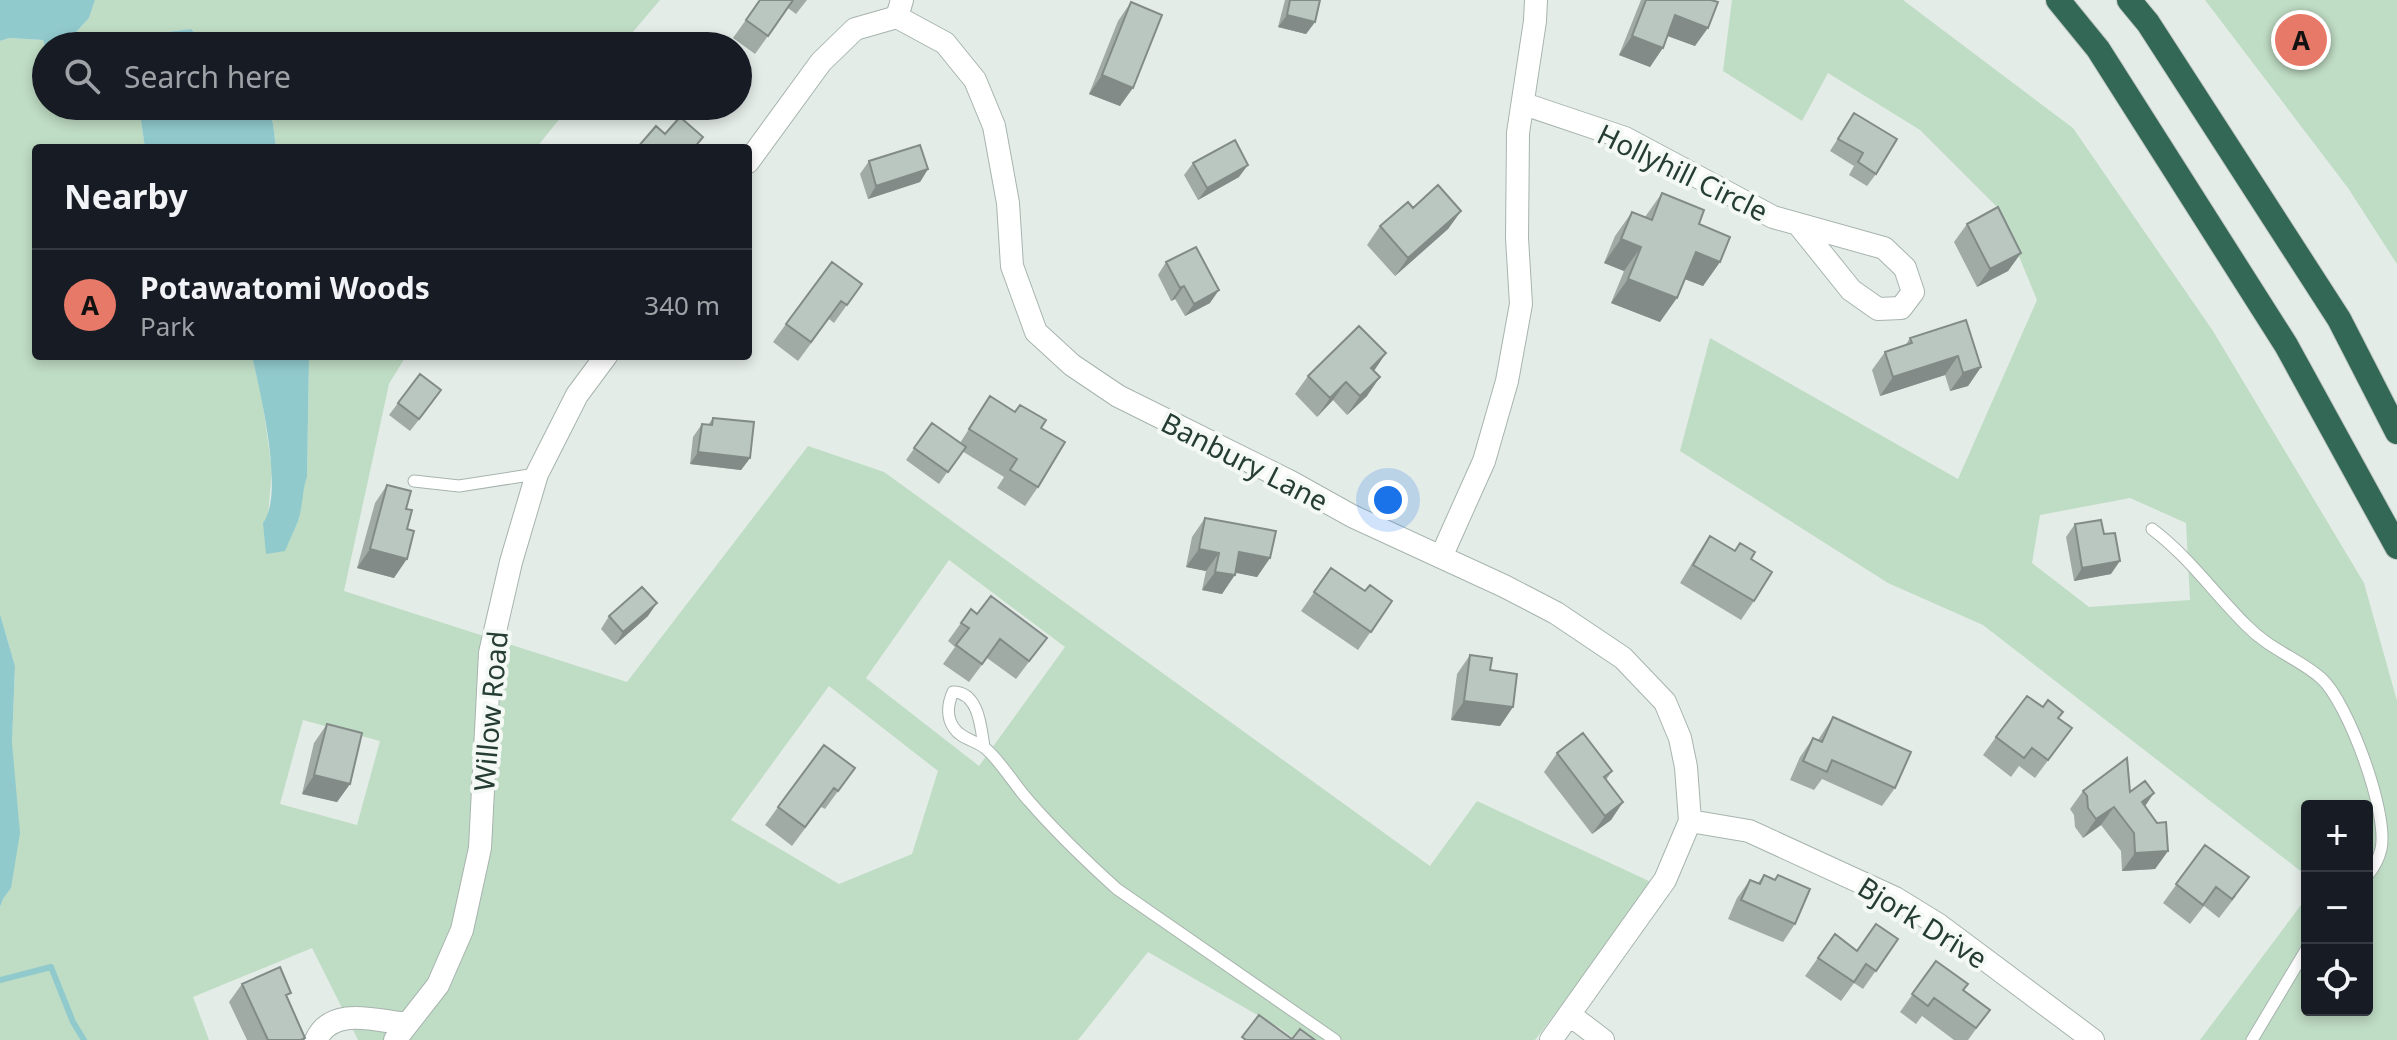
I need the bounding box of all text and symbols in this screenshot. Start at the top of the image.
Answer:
pin: A [2275,10,2327,70]
search box [32,32,752,120]
icon: search [60,54,104,98]
text: Search here [124,56,291,97]
street label: Hollyhill Circle [1592,114,1774,230]
text: Nearby [64,173,188,219]
text: Potawatomi Woods [140,267,430,308]
text: A [81,287,99,323]
text: 340 m [644,287,720,323]
text: Park [140,308,195,344]
street label: Banbury Lane [1155,403,1335,519]
your location [1368,480,1408,520]
street label: Willow Road [464,629,516,793]
map controls [2301,800,2373,1016]
button: + [2301,800,2373,872]
street label: Bjork Drive [1851,867,1995,977]
button: − [2301,872,2373,944]
button: locate [2301,944,2373,1016]

